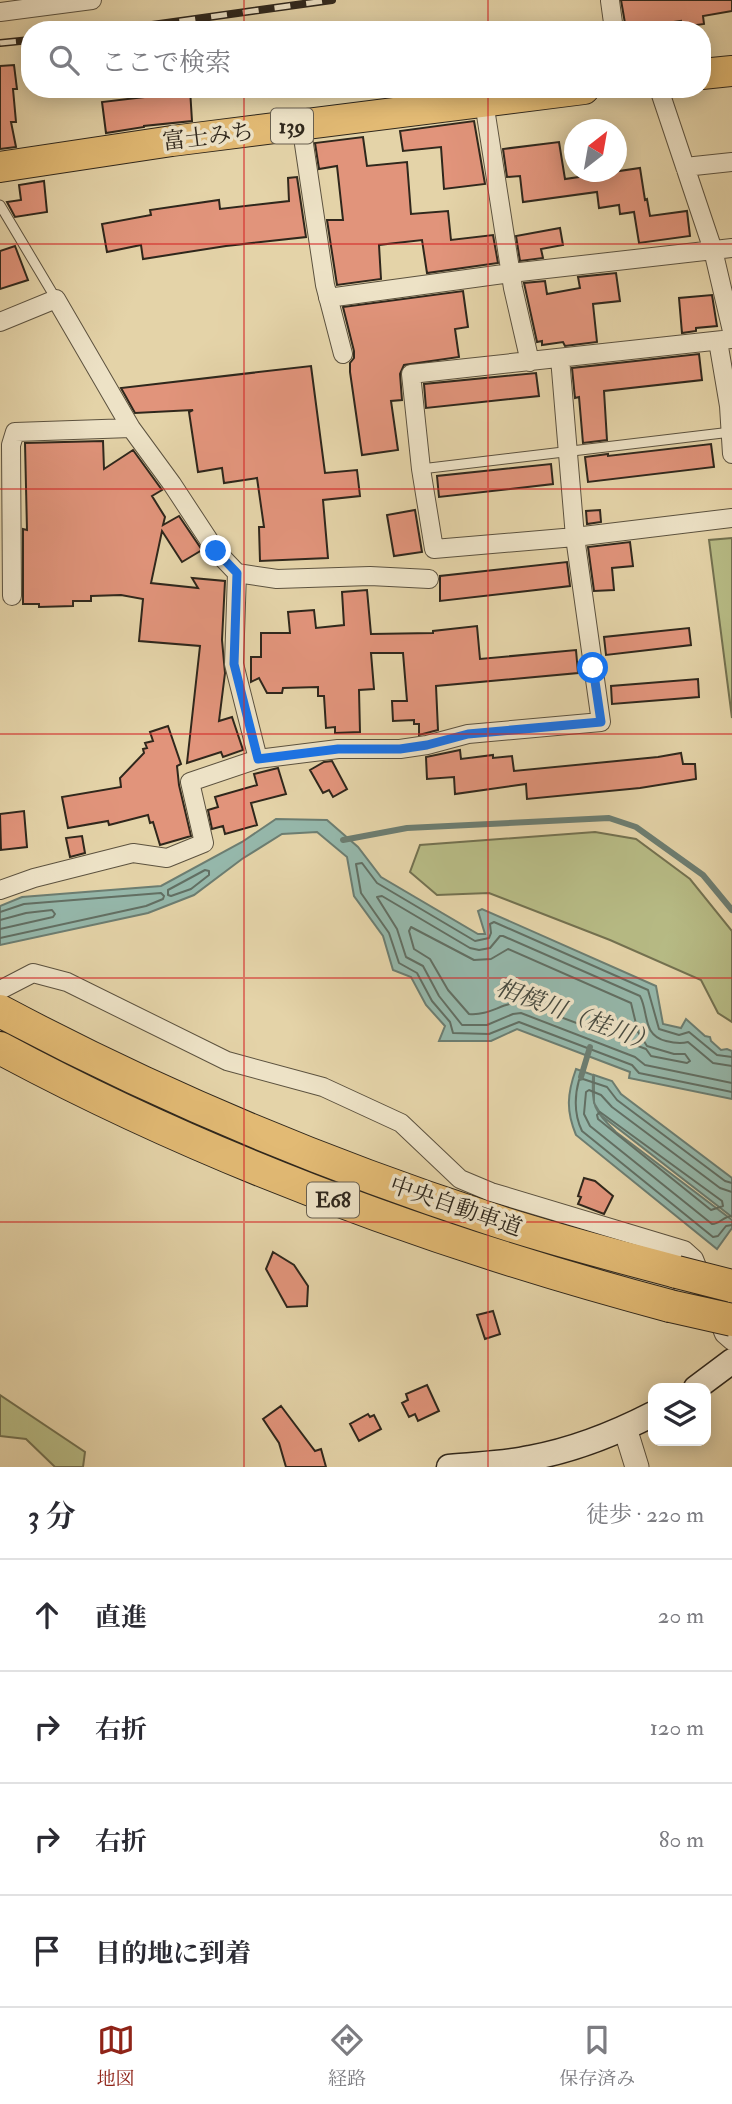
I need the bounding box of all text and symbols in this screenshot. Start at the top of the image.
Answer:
search box [21,21,711,98]
icon: search [45,41,83,79]
text: ここで検索 [101,47,231,79]
road number: 139 [271,108,313,144]
street label: 富士みち [161,116,255,156]
north arrow [564,119,627,182]
route end [200,535,231,566]
route start [577,652,608,683]
water label: 相模川（桂川） [492,972,660,1059]
street label: 中央自動車道 [386,1170,526,1243]
road number: E68 [307,1182,359,1218]
map controls [648,1383,711,1446]
button: layers [648,1383,711,1446]
text: 3 分 [28,1498,76,1535]
text: 徒歩 · 220 m [586,1500,704,1529]
icon: ahead [28,1596,66,1634]
text: 20 m [658,1601,704,1630]
text: 直進 [95,1602,147,1634]
icon: right [28,1708,66,1746]
text: 120 m [650,1713,704,1742]
text: 右折 [95,1714,147,1746]
icon: right [28,1820,66,1858]
text: 80 m [659,1825,704,1854]
text: 右折 [95,1826,147,1858]
icon: arrive [28,1932,66,1970]
text: 目的地に到着 [95,1938,251,1970]
tab: 地図 [97,2021,135,2091]
tab: 経路 [328,2021,366,2091]
tab: 保存済み [559,2021,635,2091]

